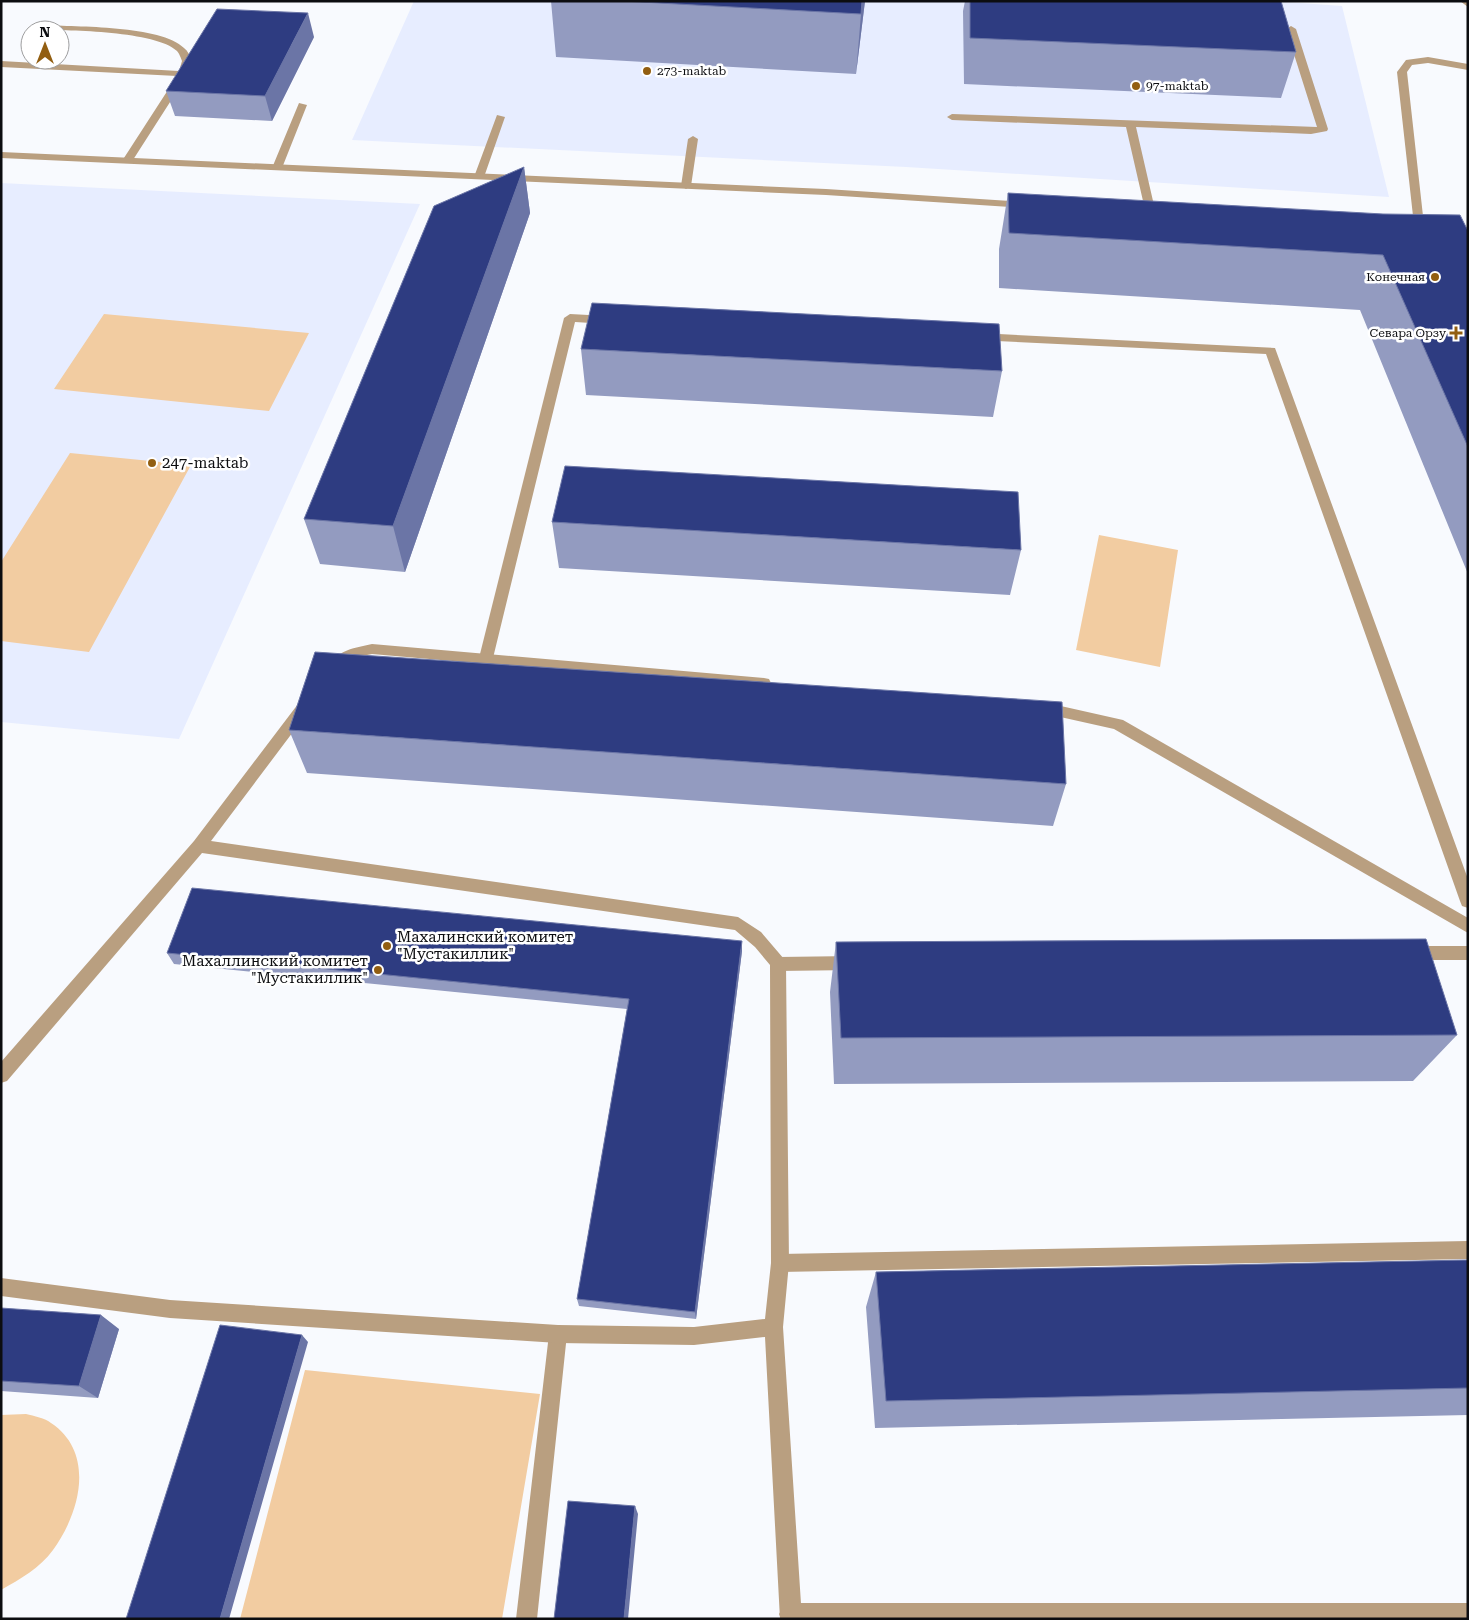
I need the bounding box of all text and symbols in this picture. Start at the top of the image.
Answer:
north arrow [20,20,70,70]
text: N [40,24,51,40]
place label: 273-maktab [657,64,726,78]
marker: 273-maktab [641,65,653,77]
place label: 97-maktab [1146,79,1209,93]
marker: 97-maktab [1130,80,1142,92]
place label: Конечная [1366,270,1425,284]
marker: Конечная [1429,271,1441,283]
place label: Севара Орзу [1370,326,1447,340]
marker: Севара Орзу [1450,327,1462,339]
place label: 247-maktab [162,454,248,472]
marker: 247-maktab [146,457,158,469]
place label: Махалинский комитет "Мустакиллик" [397,928,573,963]
marker: Махалинский комитет "Мустакиллик" [381,940,393,952]
place label: Махаллинский комитет "Мустакиллик" [182,952,368,987]
marker: Махаллинский комитет "Мустакиллик" [372,964,384,976]

